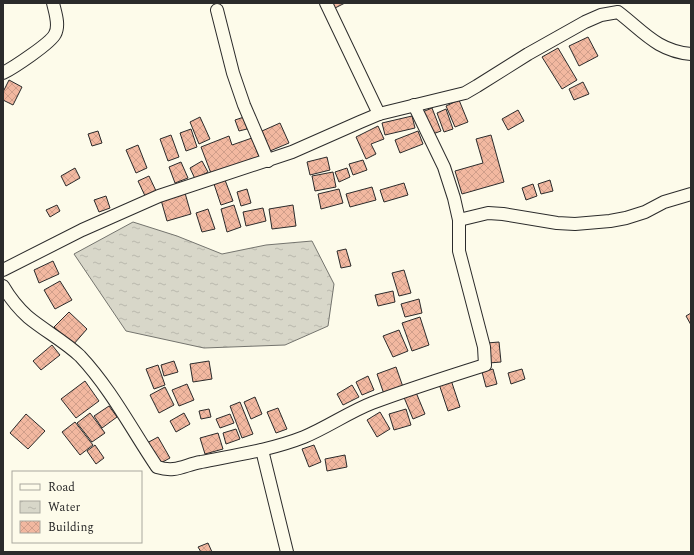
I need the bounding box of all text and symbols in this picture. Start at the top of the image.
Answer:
legend [12,471,142,543]
text: Road [48,478,75,497]
text: Water [48,498,80,517]
text: Building [48,518,94,537]

